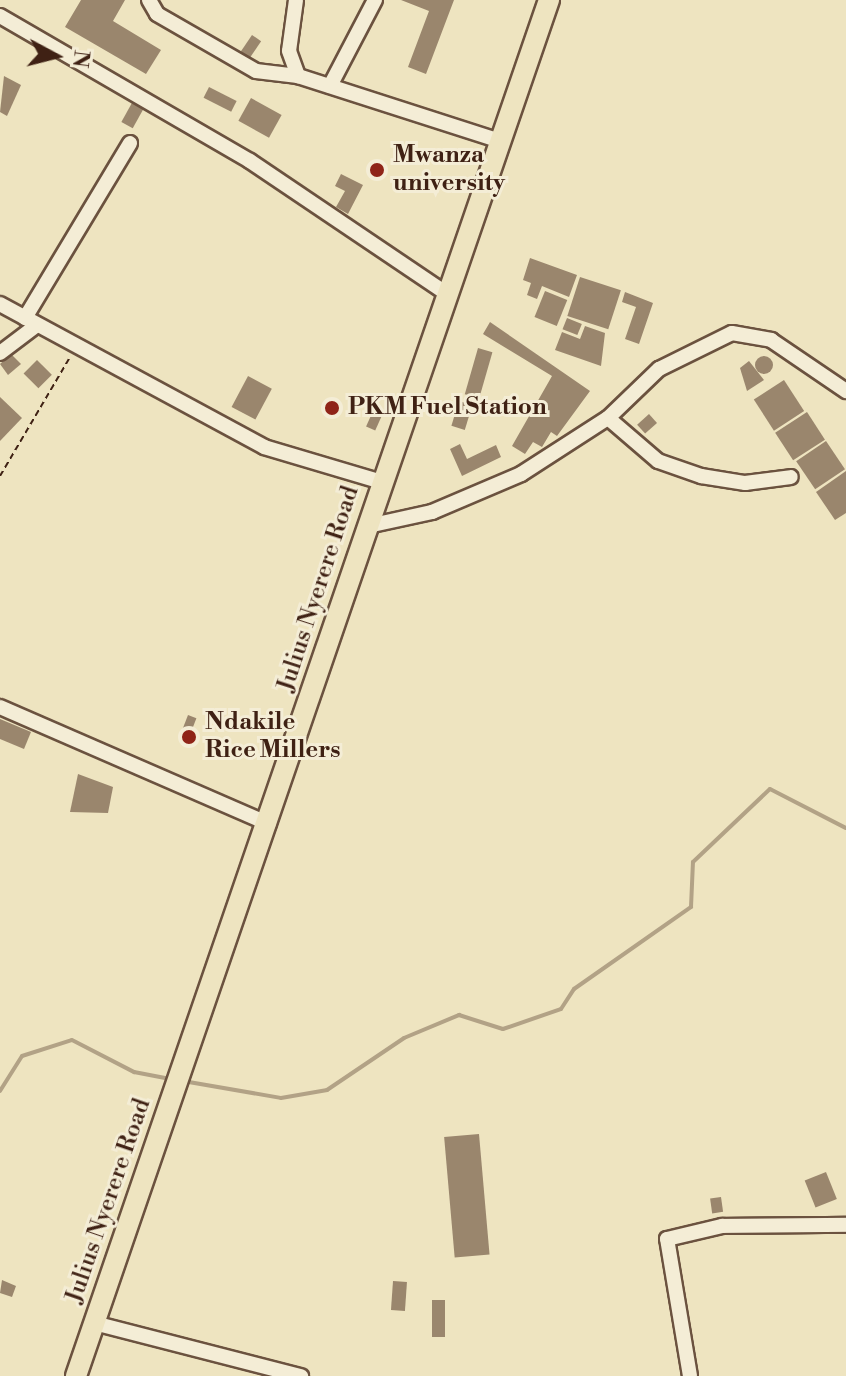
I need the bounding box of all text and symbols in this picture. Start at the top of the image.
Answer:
north arrow [16,16,96,96]
text: N [66,49,95,69]
place label: Mwanza university [393,142,505,198]
marker: Mwanza university [368,161,386,179]
place label: PKM Fuel Station [348,394,547,422]
marker: PKM Fuel Station [323,399,341,417]
street label: Julius Nyerere Road [272,483,366,695]
place label: Ndakile Rice Millers [205,709,341,765]
marker: Ndakile Rice Millers [180,728,198,746]
street label: Julius Nyerere Road [60,1095,158,1307]

